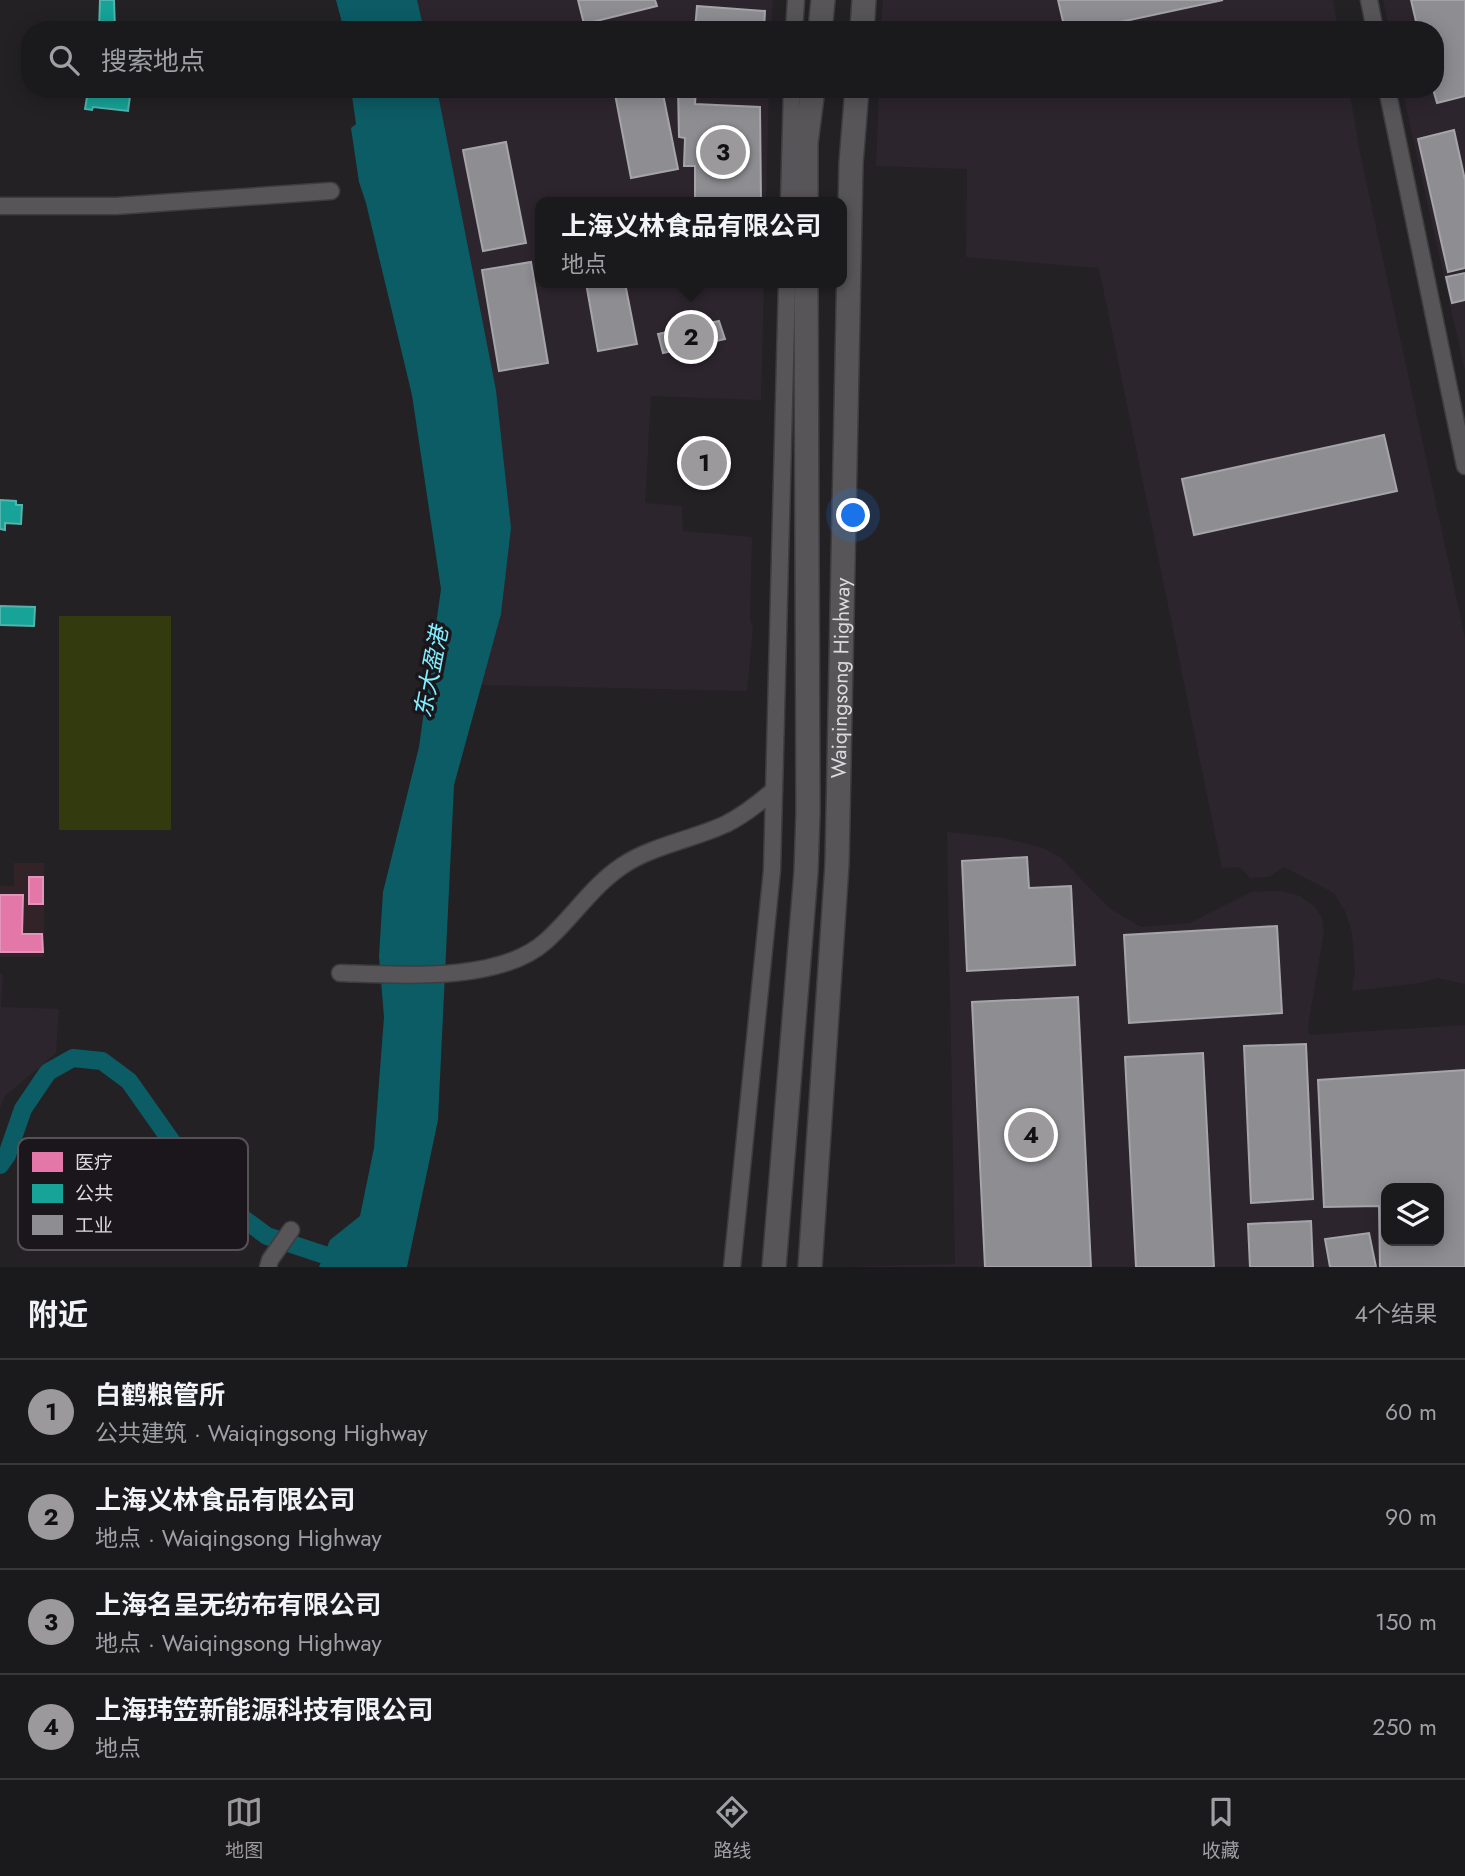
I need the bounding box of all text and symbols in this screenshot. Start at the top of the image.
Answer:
search box [21,21,1444,98]
icon: search [45,41,83,79]
text: 搜索地点 [101,42,205,80]
pin: 3 [700,126,746,178]
popup [535,197,847,288]
text: 上海义林食品有限公司 [561,207,821,245]
text: 地点 [561,247,607,281]
pin: 2 [668,311,714,363]
pin: 1 [681,437,727,489]
your location [836,498,870,532]
street label: Waiqingsong Highway [824,576,858,779]
water label: 东大盈港 [406,621,457,720]
pin: 4 [1008,1109,1054,1161]
legend [18,1138,248,1250]
text: 医疗 [75,1149,113,1176]
text: 公共 [75,1180,113,1207]
map controls [1381,1183,1444,1246]
button: layers [1381,1183,1444,1246]
text: 工业 [75,1212,113,1239]
text: 附近 [28,1293,88,1336]
text: 4个结果 [1355,1297,1437,1331]
text: 白鹤粮管所 [95,1376,225,1414]
text: 1 [45,1395,57,1429]
text: 60 m [1385,1395,1437,1429]
text: 公共建筑 · Waiqingsong Highway [95,1416,428,1450]
text: 上海义林食品有限公司 [95,1481,355,1519]
text: 2 [43,1500,59,1534]
text: 90 m [1385,1500,1437,1534]
text: 地点 · Waiqingsong Highway [95,1521,382,1555]
text: 上海名呈无纺布有限公司 [95,1586,381,1624]
text: 3 [44,1605,58,1639]
text: 150 m [1375,1605,1437,1639]
text: 地点 · Waiqingsong Highway [95,1626,382,1660]
text: 上海玮笠新能源科技有限公司 [95,1691,433,1729]
text: 4 [43,1710,59,1744]
text: 250 m [1372,1710,1437,1744]
text: 地点 [95,1731,141,1765]
tab: 地图 [225,1793,263,1864]
tab: 路线 [713,1793,752,1864]
tab: 收藏 [1202,1793,1240,1864]

